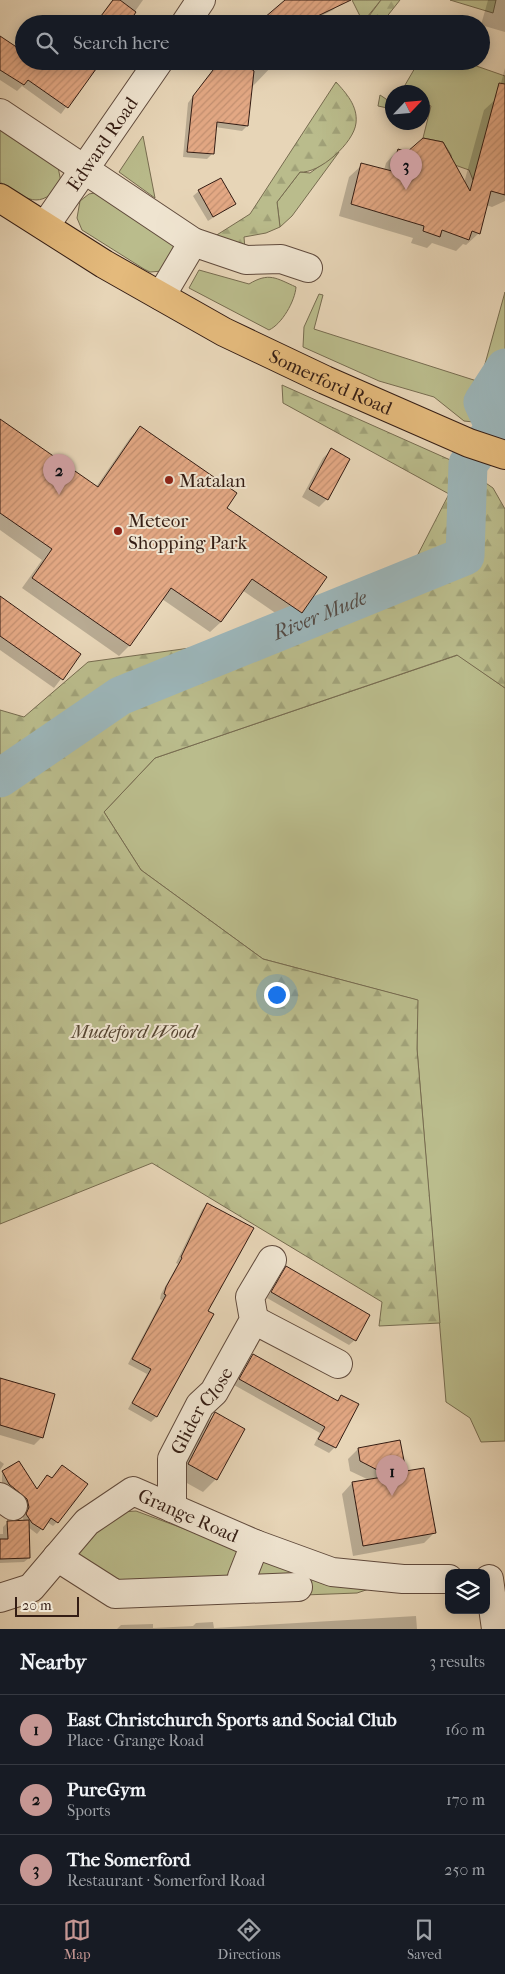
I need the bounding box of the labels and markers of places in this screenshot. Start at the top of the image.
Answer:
pin: 3 [390,149,422,190]
pin: 2 [43,454,75,495]
place label: Matalan [179,470,246,492]
marker: Matalan [163,474,175,486]
place label: Meteor Shopping Park [128,510,247,554]
marker: Meteor Shopping Park [112,525,124,537]
pin: 1 [376,1455,408,1496]

